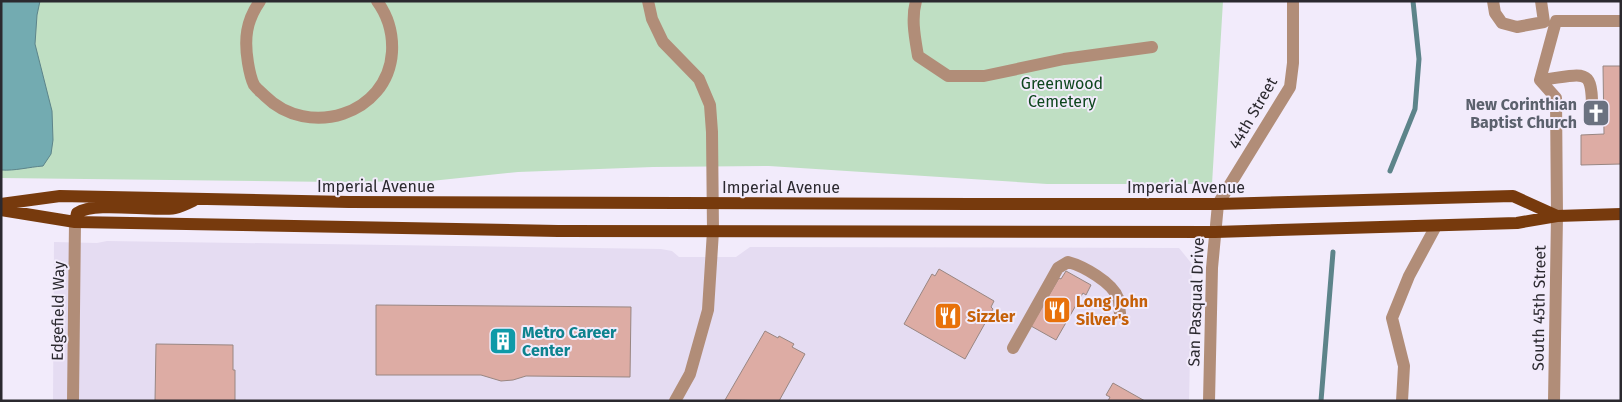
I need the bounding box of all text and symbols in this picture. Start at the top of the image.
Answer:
street label: 44th Street [1225,73,1281,152]
park label: Greenwood Cemetery [1021,74,1103,111]
place label: New Corinthian Baptist Church [1465,95,1577,132]
church icon: New Corinthian Baptist Church [1581,98,1611,128]
street label: Imperial Avenue [317,177,435,196]
street label: Imperial Avenue [722,178,840,197]
street label: Imperial Avenue [1127,178,1245,197]
street label: San Pasqual Drive [1184,237,1208,367]
street label: South 45th Street [1528,245,1550,371]
street label: Edgefield Way [48,261,68,361]
place label: Long John Silver's [1076,292,1148,329]
restaurant icon: Long John Silver's [1042,295,1072,325]
restaurant icon: Sizzler [933,301,963,331]
place label: Sizzler [967,307,1016,326]
place label: Metro Career Center [522,323,617,360]
building icon: Metro Career Center [488,326,518,356]

